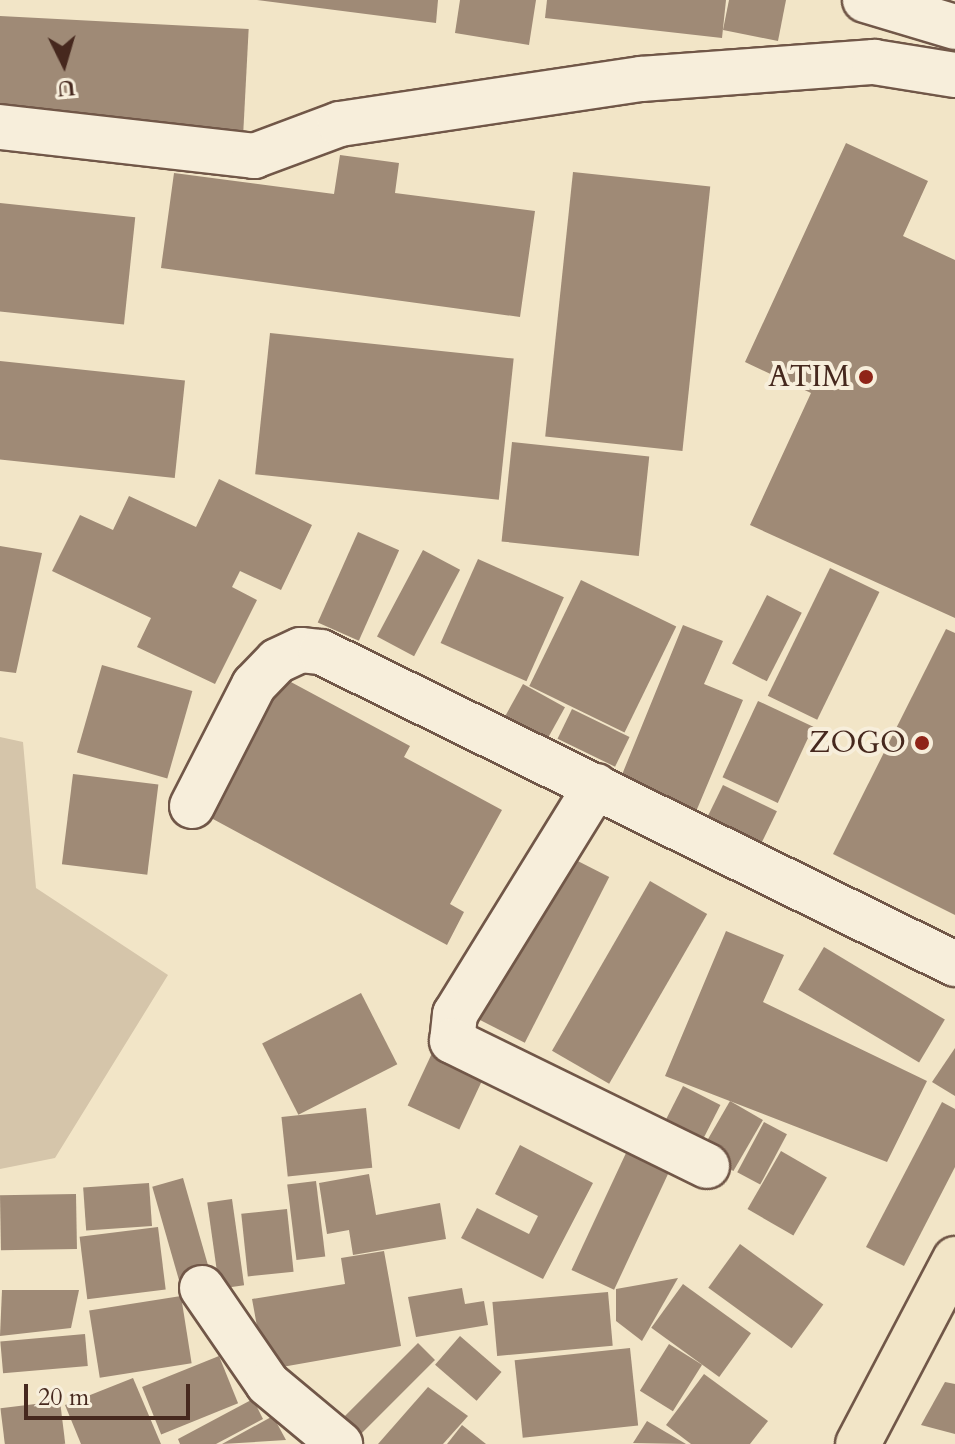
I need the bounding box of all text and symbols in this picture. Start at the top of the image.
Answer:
north arrow [24,24,104,104]
text: U [56,72,76,104]
place label: ATIM [768,359,850,395]
marker: ATIM [857,368,875,386]
place label: ZOGO [809,725,906,761]
marker: ZOGO [913,734,931,752]
scale bar [28,1368,194,1418]
text: 20 m [38,1381,89,1414]

